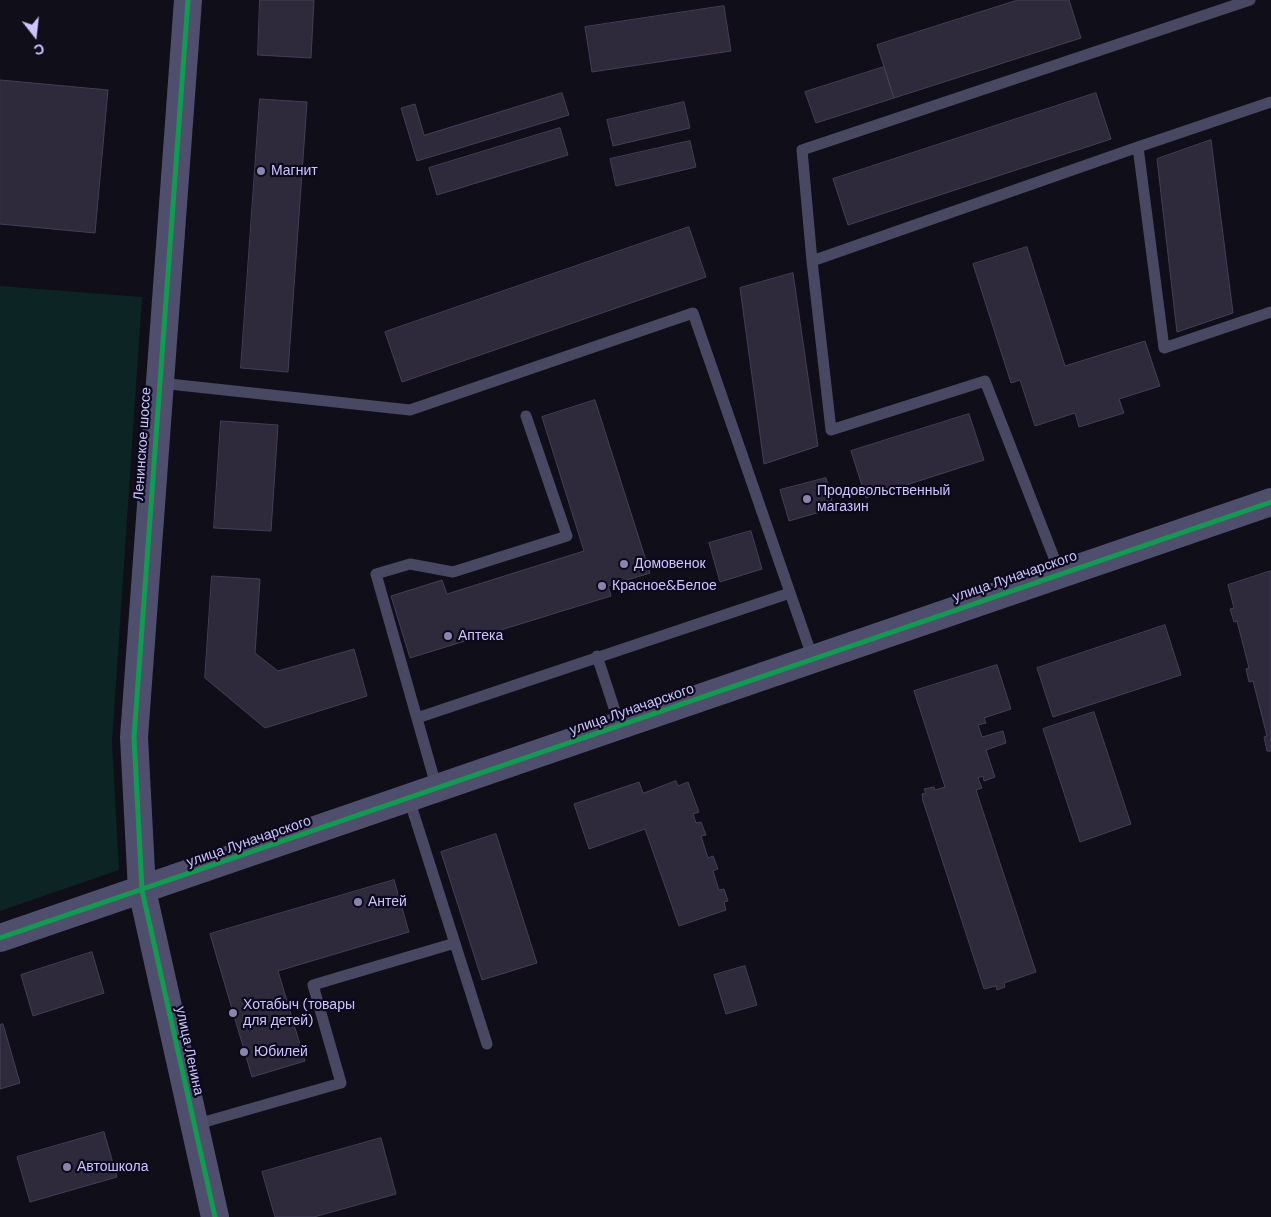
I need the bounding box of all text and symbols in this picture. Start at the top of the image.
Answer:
north arrow [10,10,60,60]
text: С [32,39,46,59]
place label: Магнит [271,163,318,179]
marker: Магнит [255,165,267,177]
street label: Ленинское шоссе [131,387,155,501]
place label: Продовольственный магазин [817,483,950,516]
marker: Продовольственный магазин [801,493,813,505]
street label: улица Луначарского [951,548,1079,606]
place label: Домовенок [634,556,706,572]
marker: Домовенок [618,558,630,570]
place label: Красное&Белое [612,578,717,594]
marker: Красное&Белое [596,580,608,592]
place label: Аптека [458,628,503,644]
marker: Аптека [442,630,454,642]
street label: улица Луначарского [568,681,696,739]
street label: улица Луначарского [185,813,313,871]
place label: Антей [368,894,407,910]
marker: Антей [352,896,364,908]
place label: Хотабыч (товары для детей) [243,997,355,1030]
street label: улица Ленина [171,1005,207,1097]
marker: Хотабыч (товары для детей) [227,1007,239,1019]
place label: Юбилей [254,1044,308,1060]
marker: Юбилей [238,1046,250,1058]
place label: Автошкола [77,1159,148,1175]
marker: Автошкола [61,1161,73,1173]

